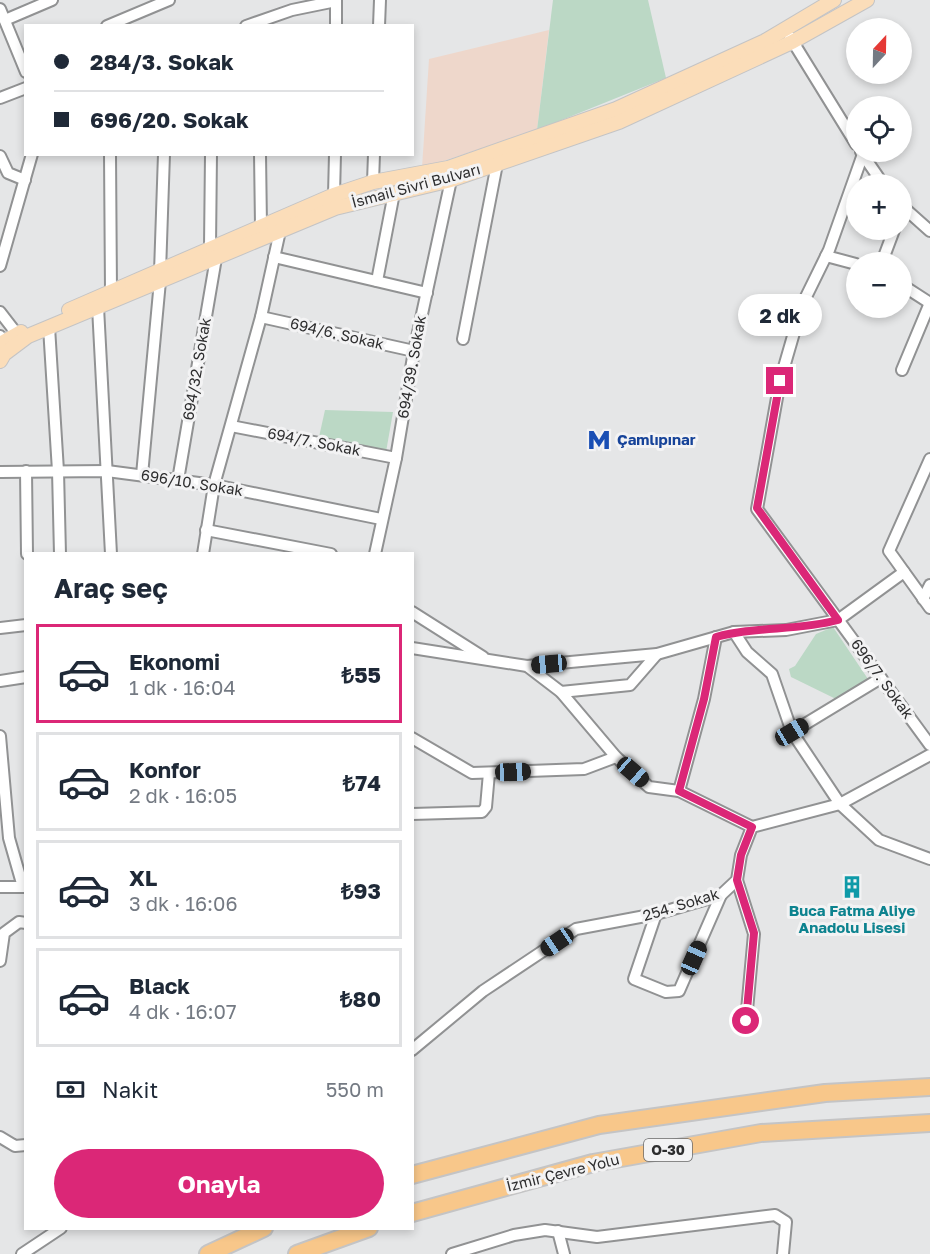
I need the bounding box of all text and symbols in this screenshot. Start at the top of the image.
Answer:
north arrow [846,18,912,84]
map controls [846,18,912,318]
text: 284/3. Sokak [90,48,234,75]
button: locate [846,96,912,162]
text: 696/20. Sokak [90,106,249,133]
street label: İsmail Sivri Bulvarı [349,159,482,211]
button: + [846,174,912,240]
button: − [846,252,912,318]
callout: 2 dk [738,294,822,336]
text: 2 dk [759,303,801,327]
street label: 694/6. Sokak [289,313,386,353]
street label: 694/39. Sokak [393,313,429,420]
street label: 694/32. Sokak [178,315,214,422]
route end [766,367,793,394]
street label: 694/7. Sokak [266,423,363,459]
metro station icon: Çamlıpınar [586,427,612,453]
place label: Çamlıpınar [617,430,696,448]
street label: 696/10. Sokak [140,465,245,499]
text: Araç seç [54,572,168,604]
street label: 696/7. Sokak [848,635,918,722]
icon: car [57,647,111,701]
text: Ekonomi [129,648,220,675]
car [530,653,568,675]
text: ₺55 [342,661,381,688]
text: 1 dk · 16:04 [129,675,236,699]
car [772,715,812,749]
car [614,753,652,791]
icon: car [57,755,111,809]
text: Konfor [129,756,201,783]
car [495,762,531,782]
text: ₺74 [343,769,381,796]
text: 2 dk · 16:05 [129,783,237,807]
icon: car [57,863,111,917]
text: XL [129,864,157,891]
building icon: Buca Fatma Aliye Anadolu Lisesi [839,874,865,900]
text: ₺93 [341,877,381,904]
street label: 254. Sokak [640,884,721,924]
text: 3 dk · 16:06 [129,891,238,915]
place label: Buca Fatma Aliye Anadolu Lisesi [789,901,915,936]
car [537,924,577,960]
car [678,938,710,978]
icon: car [57,971,111,1025]
text: Black [129,972,190,999]
text: ₺80 [340,985,381,1012]
text: 4 dk · 16:07 [129,999,237,1023]
route start [732,1007,759,1034]
icon: cash [54,1073,87,1106]
text: Nakit [102,1076,158,1103]
text: 550 m [326,1077,384,1101]
road number: O-30 [644,1139,692,1161]
button: Onayla [54,1149,384,1218]
street label: İzmir Çevre Yolu [504,1149,621,1195]

